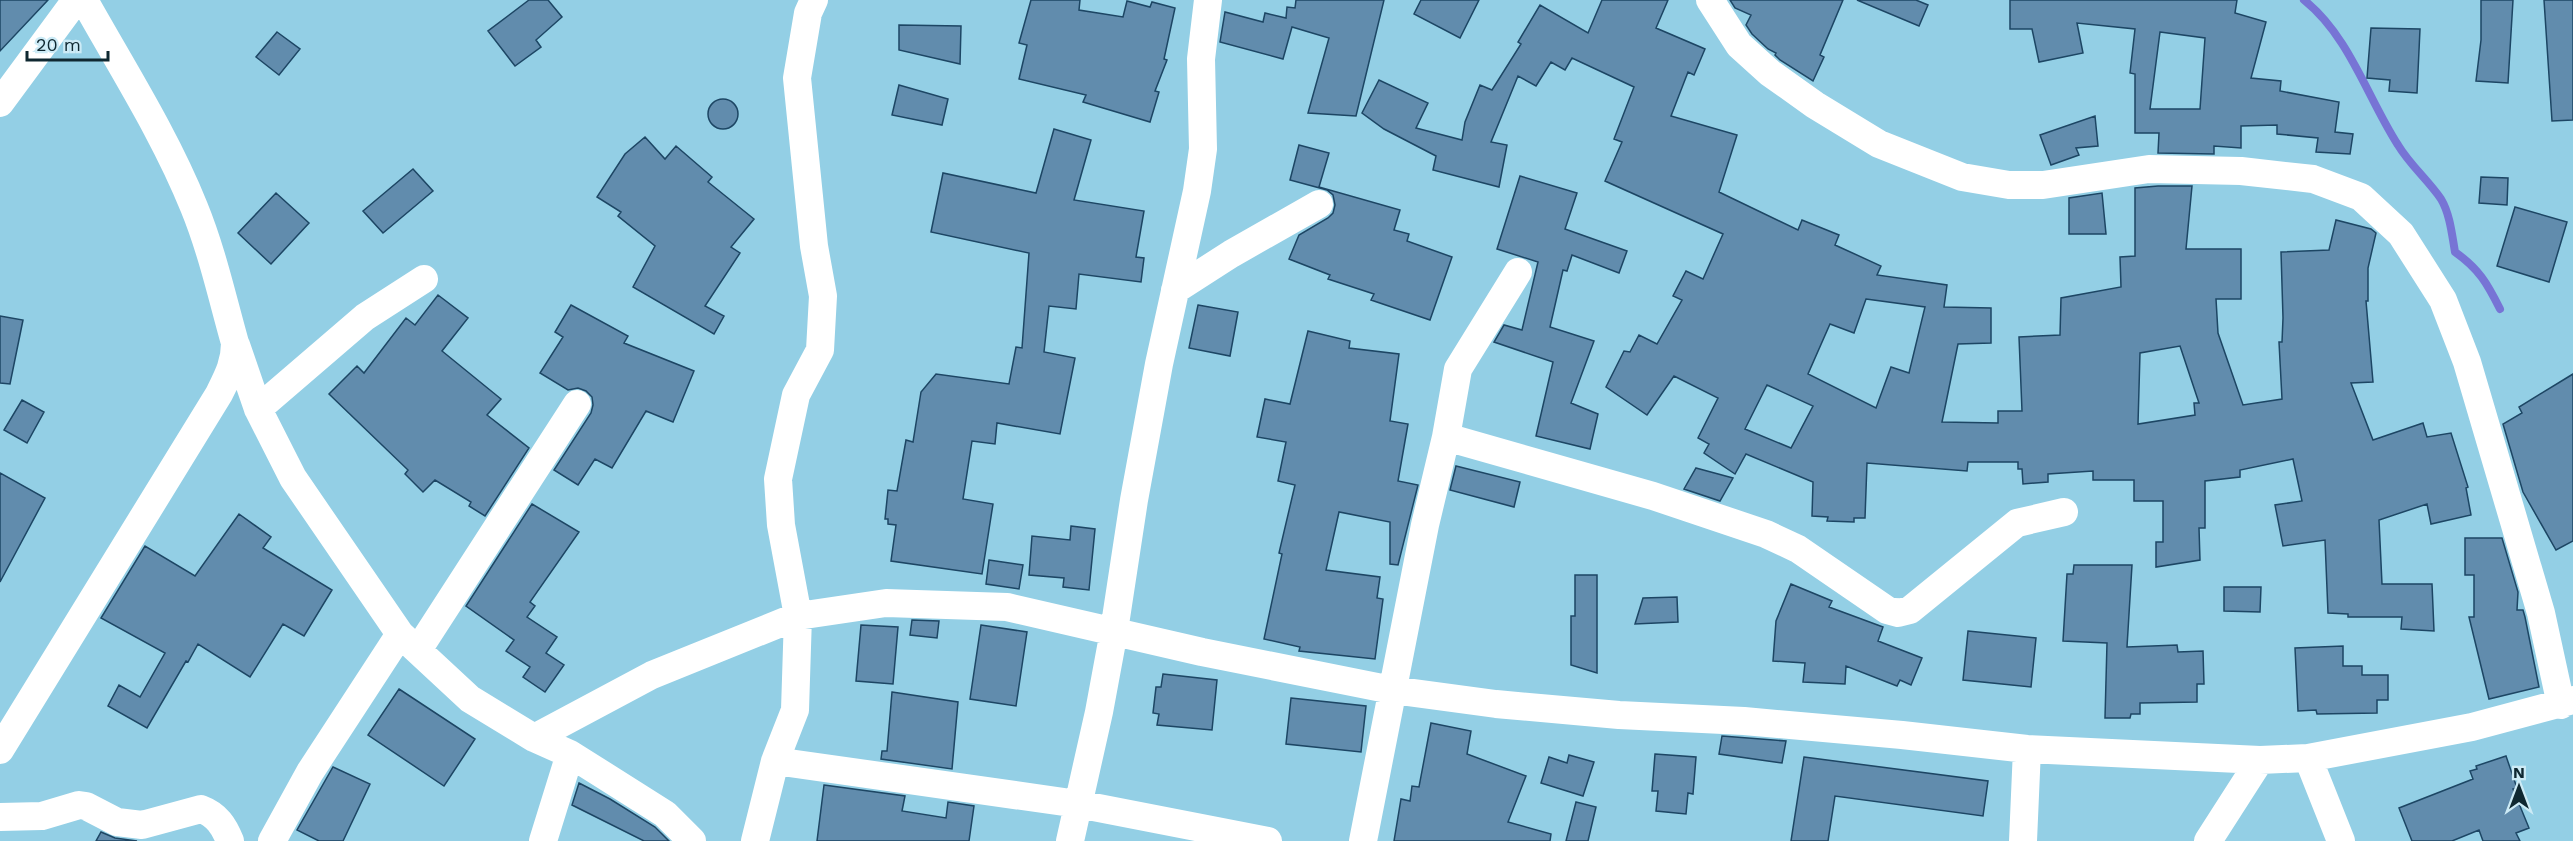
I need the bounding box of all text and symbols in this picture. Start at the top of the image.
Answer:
scale bar [27,24,108,62]
text: 20 m [36,34,81,55]
north arrow [2489,757,2549,817]
text: N [2513,763,2525,782]

